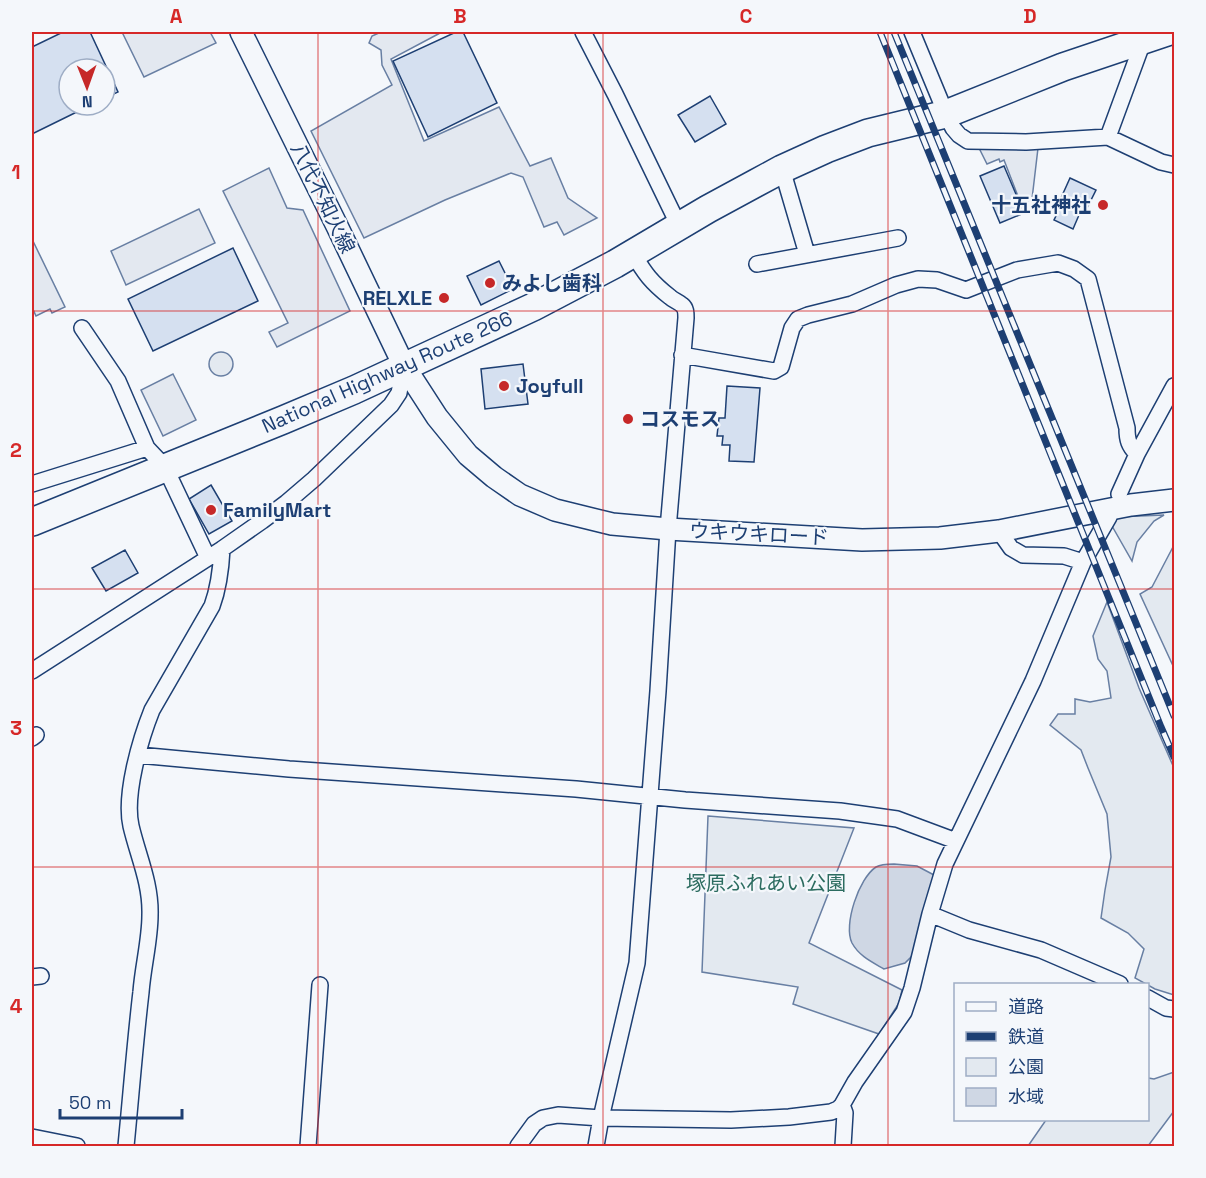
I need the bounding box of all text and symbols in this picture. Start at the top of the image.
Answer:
text: A [170,3,183,29]
text: B [453,3,467,29]
text: C [740,3,753,29]
text: D [1023,3,1037,29]
north arrow [57,57,117,117]
text: N [82,91,93,112]
street label: 八代不知火線 [285,138,361,258]
text: 1 [11,159,21,185]
place label: 十五社神社 [991,192,1091,218]
marker: 十五社神社 [1096,198,1110,212]
place label: みよし歯科 [502,270,602,296]
marker: みよし歯科 [483,276,497,290]
place label: RELXLE [363,285,432,311]
marker: RELXLE [437,291,451,305]
street label: National Highway Route 266 [258,305,516,439]
place label: Joyfull [516,373,584,399]
marker: Joyfull [497,379,511,393]
place label: コスモス [640,406,720,432]
marker: コスモス [621,412,635,426]
text: 2 [10,437,22,463]
place label: FamilyMart [223,497,331,523]
marker: FamilyMart [204,503,218,517]
street label: ウキウキロード [688,517,830,551]
text: 3 [10,715,22,741]
park label: 塚原ふれあい公園 [686,870,846,896]
legend [954,983,1149,1121]
text: 4 [10,993,23,1019]
text: 道路 [1008,995,1044,1018]
text: 鉄道 [1008,1025,1044,1048]
text: 公園 [1008,1055,1044,1078]
scale bar [60,1082,182,1120]
text: 水域 [1008,1085,1044,1108]
text: 50 m [69,1091,111,1114]

